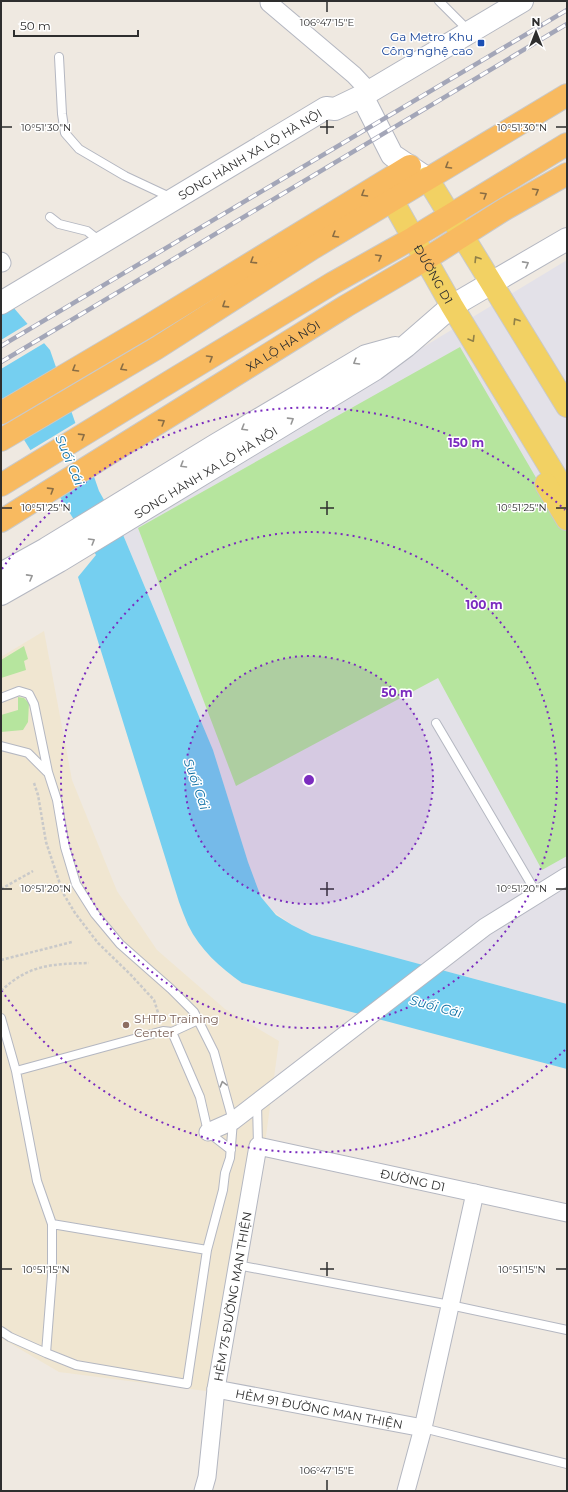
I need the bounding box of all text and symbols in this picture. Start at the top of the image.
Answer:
scale bar [14,12,138,38]
north arrow [516,12,556,52]
text: N [532,15,540,29]
text: 106°47'15"E [300,16,355,29]
text: 50 m [20,18,51,33]
place label: Ga Metro Khu Công nghệ cao [382,29,473,58]
marker: Ga Metro Khu Công nghệ cao [476,38,486,48]
street label: SONG HÀNH XA LỘ HÀ NỘI [175,105,324,203]
text: 10°51'30"N [21,121,71,134]
text: 10°51'30"N [497,121,547,134]
one-way arrow [445,161,452,169]
one-way arrow [361,189,368,196]
one-way arrow [532,189,539,196]
one-way arrow [480,192,487,200]
one-way arrow [332,231,339,238]
street label: ĐƯỜNG D1 [411,242,457,306]
one-way arrow [375,254,382,261]
one-way arrow [475,256,482,263]
one-way arrow [250,257,257,264]
one-way arrow [522,261,529,268]
one-way arrow [222,300,229,308]
street label: XA LỘ HÀ NỘI [243,317,323,374]
one-way arrow [513,318,521,325]
one-way arrow [468,335,475,342]
one-way arrow [206,355,213,362]
one-way arrow [353,357,360,364]
one-way arrow [120,364,127,371]
one-way arrow [72,365,79,372]
one-way arrow [287,417,294,425]
one-way arrow [157,419,164,426]
street label: SONG HÀNH XA LỘ HÀ NỘI [131,423,280,521]
one-way arrow [241,424,248,431]
water label: Suối Cái [52,432,88,488]
one-way arrow [78,433,85,440]
text: 150 m [448,435,484,450]
one-way arrow [180,461,187,468]
one-way arrow [47,487,54,495]
text: 10°51'25"N [21,501,71,514]
text: 10°51'25"N [497,501,547,514]
one-way arrow [88,538,95,545]
one-way arrow [26,575,33,582]
text: 100 m [466,597,502,612]
text: 50 m [381,685,413,700]
water label: Suối Cái [181,756,213,812]
centre of rings [302,773,316,787]
text: 10°51'20"N [21,882,71,895]
text: 10°51'20"N [497,882,547,895]
water label: Suối Cái [408,991,464,1021]
place label: SHTP Training Center [134,1011,219,1040]
marker: SHTP Training Center [121,1020,131,1030]
one-way arrow [219,1080,228,1087]
street label: ĐƯỜNG D1 [379,1165,447,1194]
street label: HẺM 75 ĐƯỜNG MAN THIỆN [210,1210,254,1382]
text: 10°51'15"N [22,1263,70,1276]
text: 10°51'15"N [498,1263,546,1276]
street label: HẺM 91 ĐƯỜNG MAN THIỆN [234,1385,404,1432]
text: 106°47'15"E [300,1464,355,1477]

